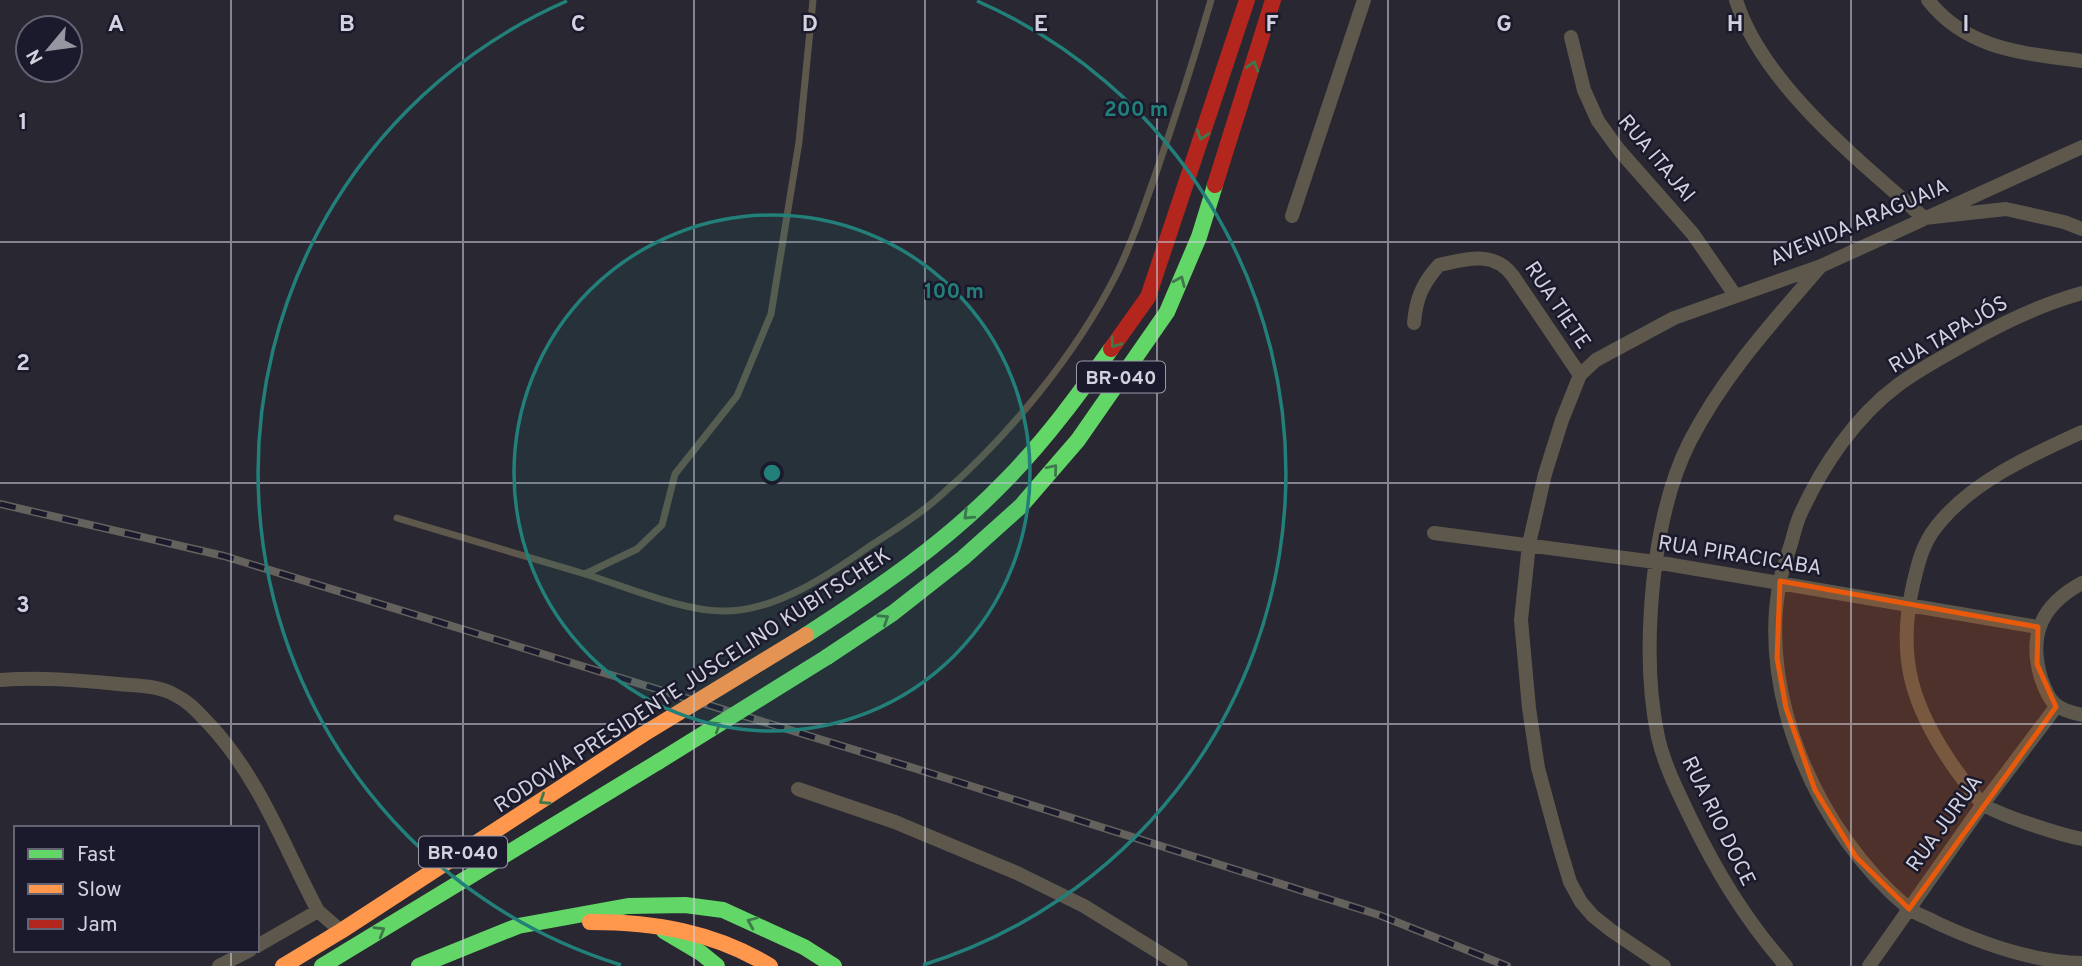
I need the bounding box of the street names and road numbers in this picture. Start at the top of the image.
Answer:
street label: RUA ITAJAI [1611,110,1700,208]
street label: AVENIDA ARAGUAIA [1766,173,1953,273]
street label: RUA TIETE [1518,257,1596,355]
street label: RUA TAPAJÓS [1884,289,2013,380]
road number: BR-040 [1077,362,1165,392]
street label: RUA PIRACICABA [1656,530,1824,583]
street label: RODOVIA PRESIDENTE JUSCELINO KUBITSCHEK [489,543,896,820]
street label: RUA RIO DOCE [1675,752,1761,891]
street label: RUA JURUA [1901,770,1989,878]
road number: BR-040 [419,836,507,867]

